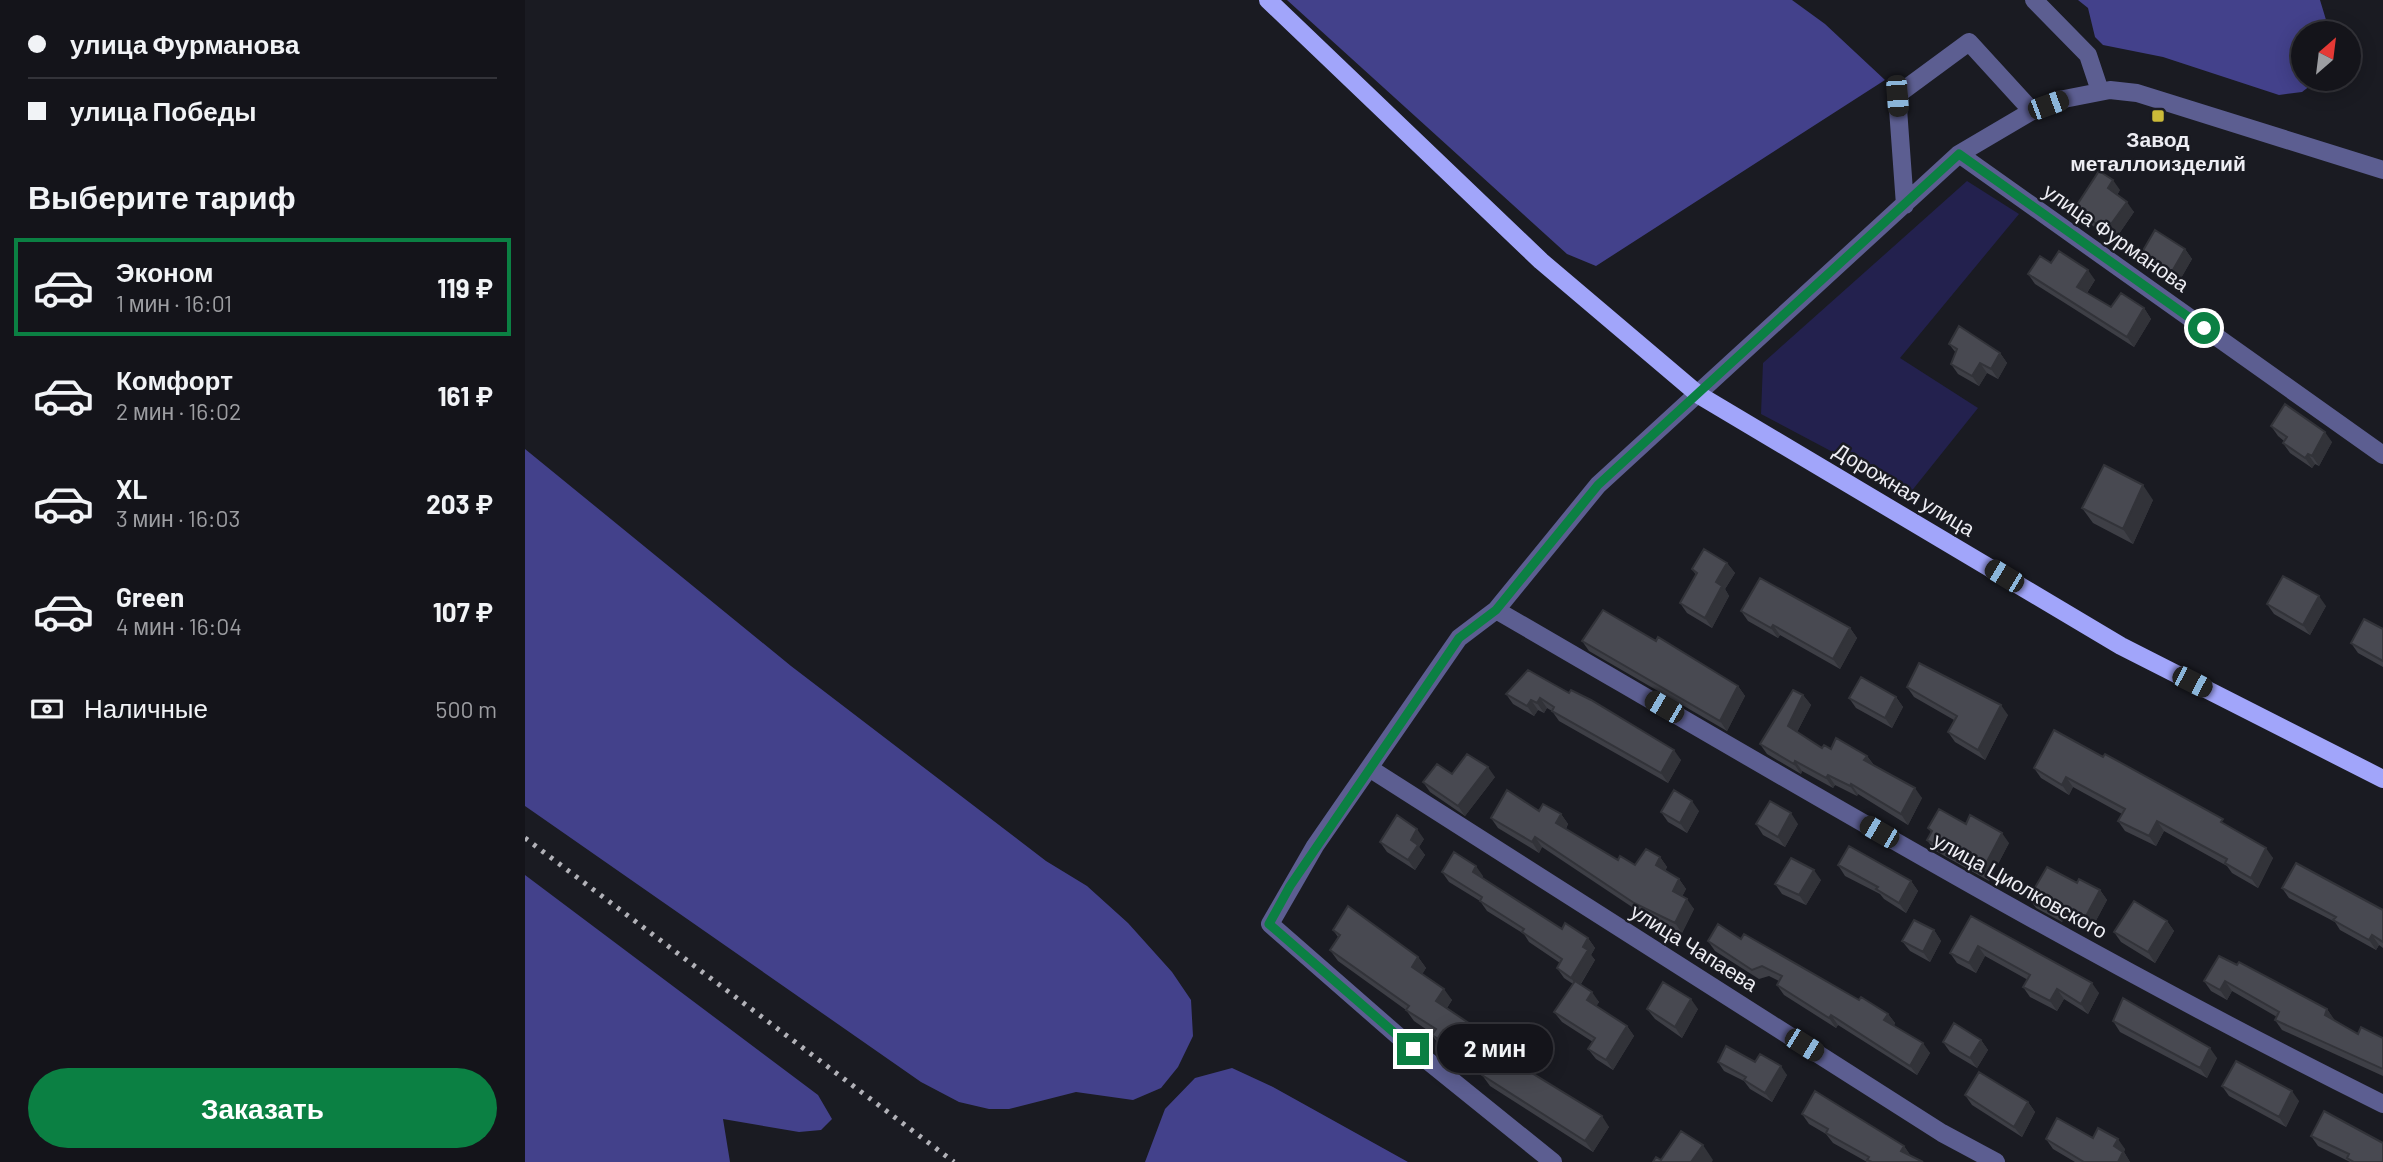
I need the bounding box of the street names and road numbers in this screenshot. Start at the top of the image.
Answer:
street label: улица Фурманова [2039,177,2195,296]
street label: Дорожная улица [1830,437,1980,541]
street label: улица Циолковского [1929,826,2112,943]
street label: улица Чапаева [1627,898,1763,996]

